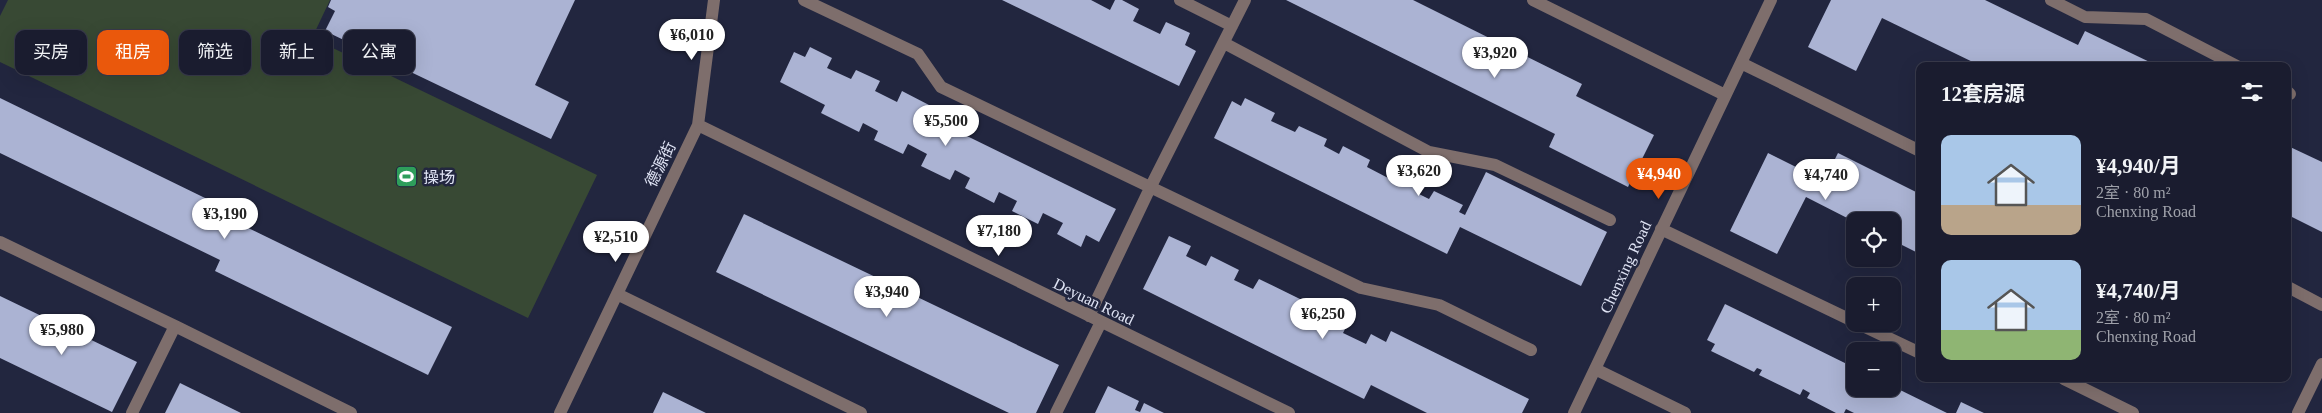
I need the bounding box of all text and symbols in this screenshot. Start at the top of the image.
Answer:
pin: ¥6,010 [651,18,733,61]
text: ¥6,010 [670,26,714,43]
chip: 买房 [15,30,87,75]
chip: 租房 [97,30,169,75]
chip: 筛选 [179,30,251,75]
chip: 新上 [261,30,333,75]
chip: 公寓 [343,30,415,75]
pin: ¥3,920 [1454,36,1536,79]
text: ¥3,920 [1473,44,1517,61]
icon: filters [2238,78,2266,106]
text: 12套房源 [1941,82,2025,106]
pin: ¥5,500 [905,104,987,147]
text: ¥5,500 [924,112,968,129]
street label: 德源街 [642,139,679,190]
pin: ¥3,620 [1378,154,1460,197]
text: ¥4,940/月 [2096,154,2181,178]
icon: home [1981,155,2041,215]
pin: ¥4,940 [1618,158,1700,200]
pin: ¥4,740 [1785,158,1867,201]
text: ¥3,620 [1397,162,1441,179]
sports icon: 操场 [395,165,419,189]
text: ¥4,940 [1637,165,1681,182]
text: ¥4,740 [1804,166,1848,183]
place label: 操场 [423,169,455,186]
text: 2室 · 80 m² [2096,184,2171,201]
pin: ¥3,190 [184,198,266,240]
text: Chenxing Road [2096,203,2196,220]
text: ¥3,190 [203,205,247,222]
map controls [1846,212,1901,397]
button: locate [1846,212,1901,267]
pin: ¥7,180 [958,214,1040,257]
street label: Chenxing Road [1597,218,1655,317]
pin: ¥2,510 [575,220,657,263]
text: ¥7,180 [977,222,1021,239]
text: ¥2,510 [594,228,638,245]
street label: Deyuan Road [1050,275,1137,329]
pin: ¥3,940 [846,276,928,318]
button: + [1846,277,1901,332]
text: ¥4,740/月 [2096,279,2181,303]
icon: home [1981,280,2041,340]
text: ¥3,940 [865,283,909,300]
pin: ¥6,250 [1282,298,1364,340]
text: ¥6,250 [1301,305,1345,322]
text: 2室 · 80 m² [2096,309,2171,326]
pin: ¥5,980 [21,314,103,356]
text: ¥5,980 [40,321,84,338]
text: Chenxing Road [2096,328,2196,345]
button: − [1846,342,1901,397]

